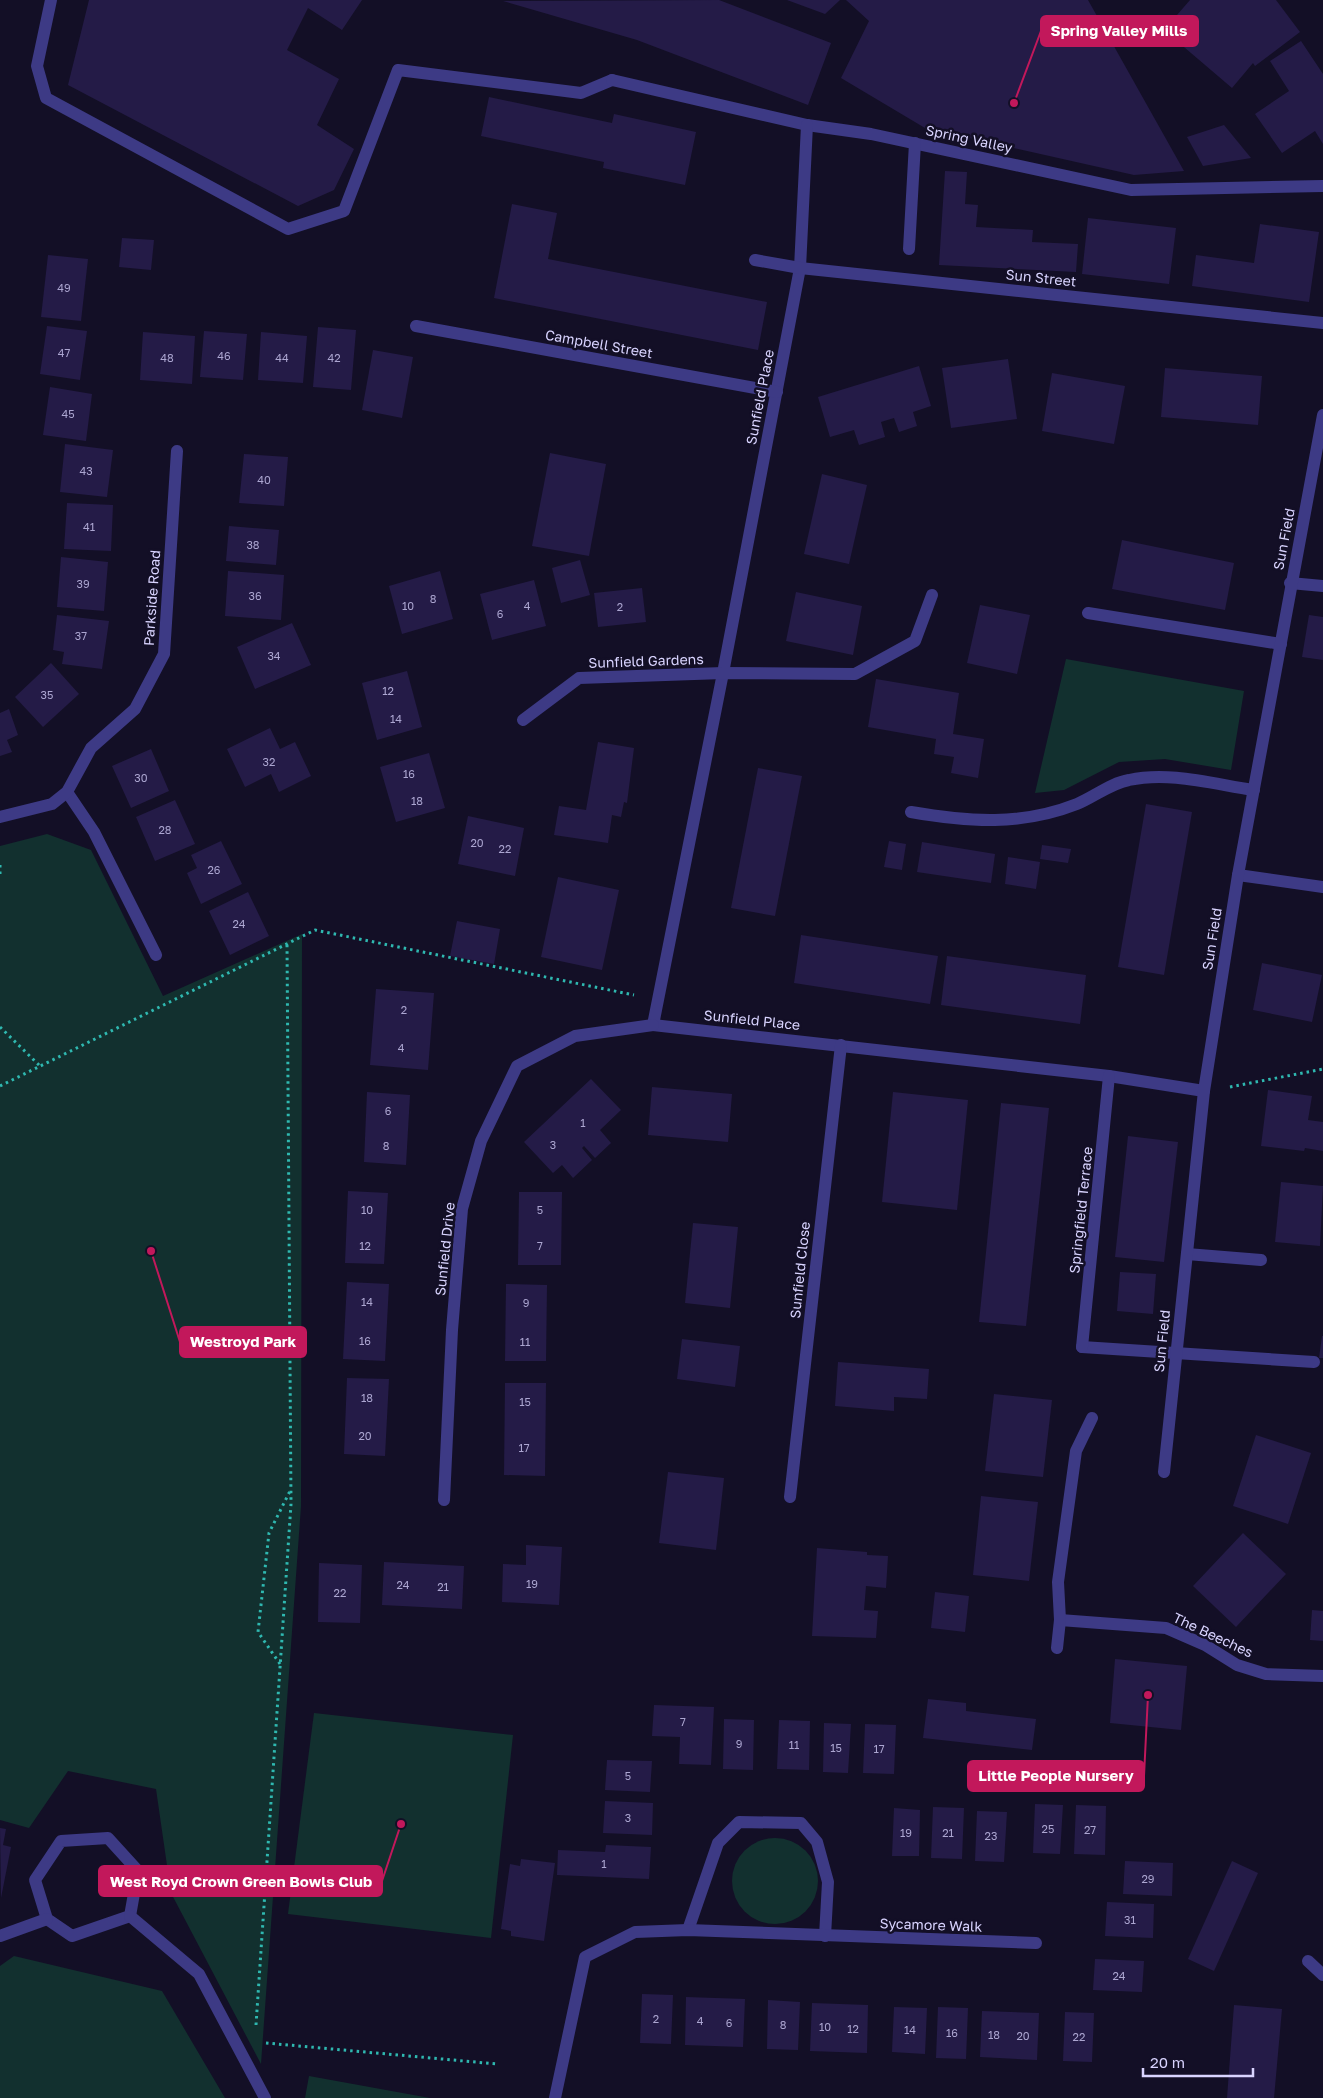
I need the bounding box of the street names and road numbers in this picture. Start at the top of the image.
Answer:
street label: Spring Valley [924,121,1014,156]
street label: Sun Street [1005,265,1077,290]
street label: Campbell Street [544,326,654,361]
street label: Sunfield Place [742,348,777,446]
street label: Sun Field [1269,507,1298,571]
street label: Parkside Road [140,549,163,646]
street label: Sunfield Gardens [588,650,704,671]
street label: Sun Field [1198,907,1225,971]
street label: Sunfield Place [703,1006,801,1033]
street label: Springfield Terrace [1065,1146,1096,1274]
street label: Sunfield Drive [431,1201,458,1297]
street label: Sunfield Close [786,1221,813,1319]
street label: Sun Field [1150,1309,1173,1373]
street label: The Beeches [1171,1609,1256,1660]
street label: Sycamore Walk [879,1914,983,1935]

